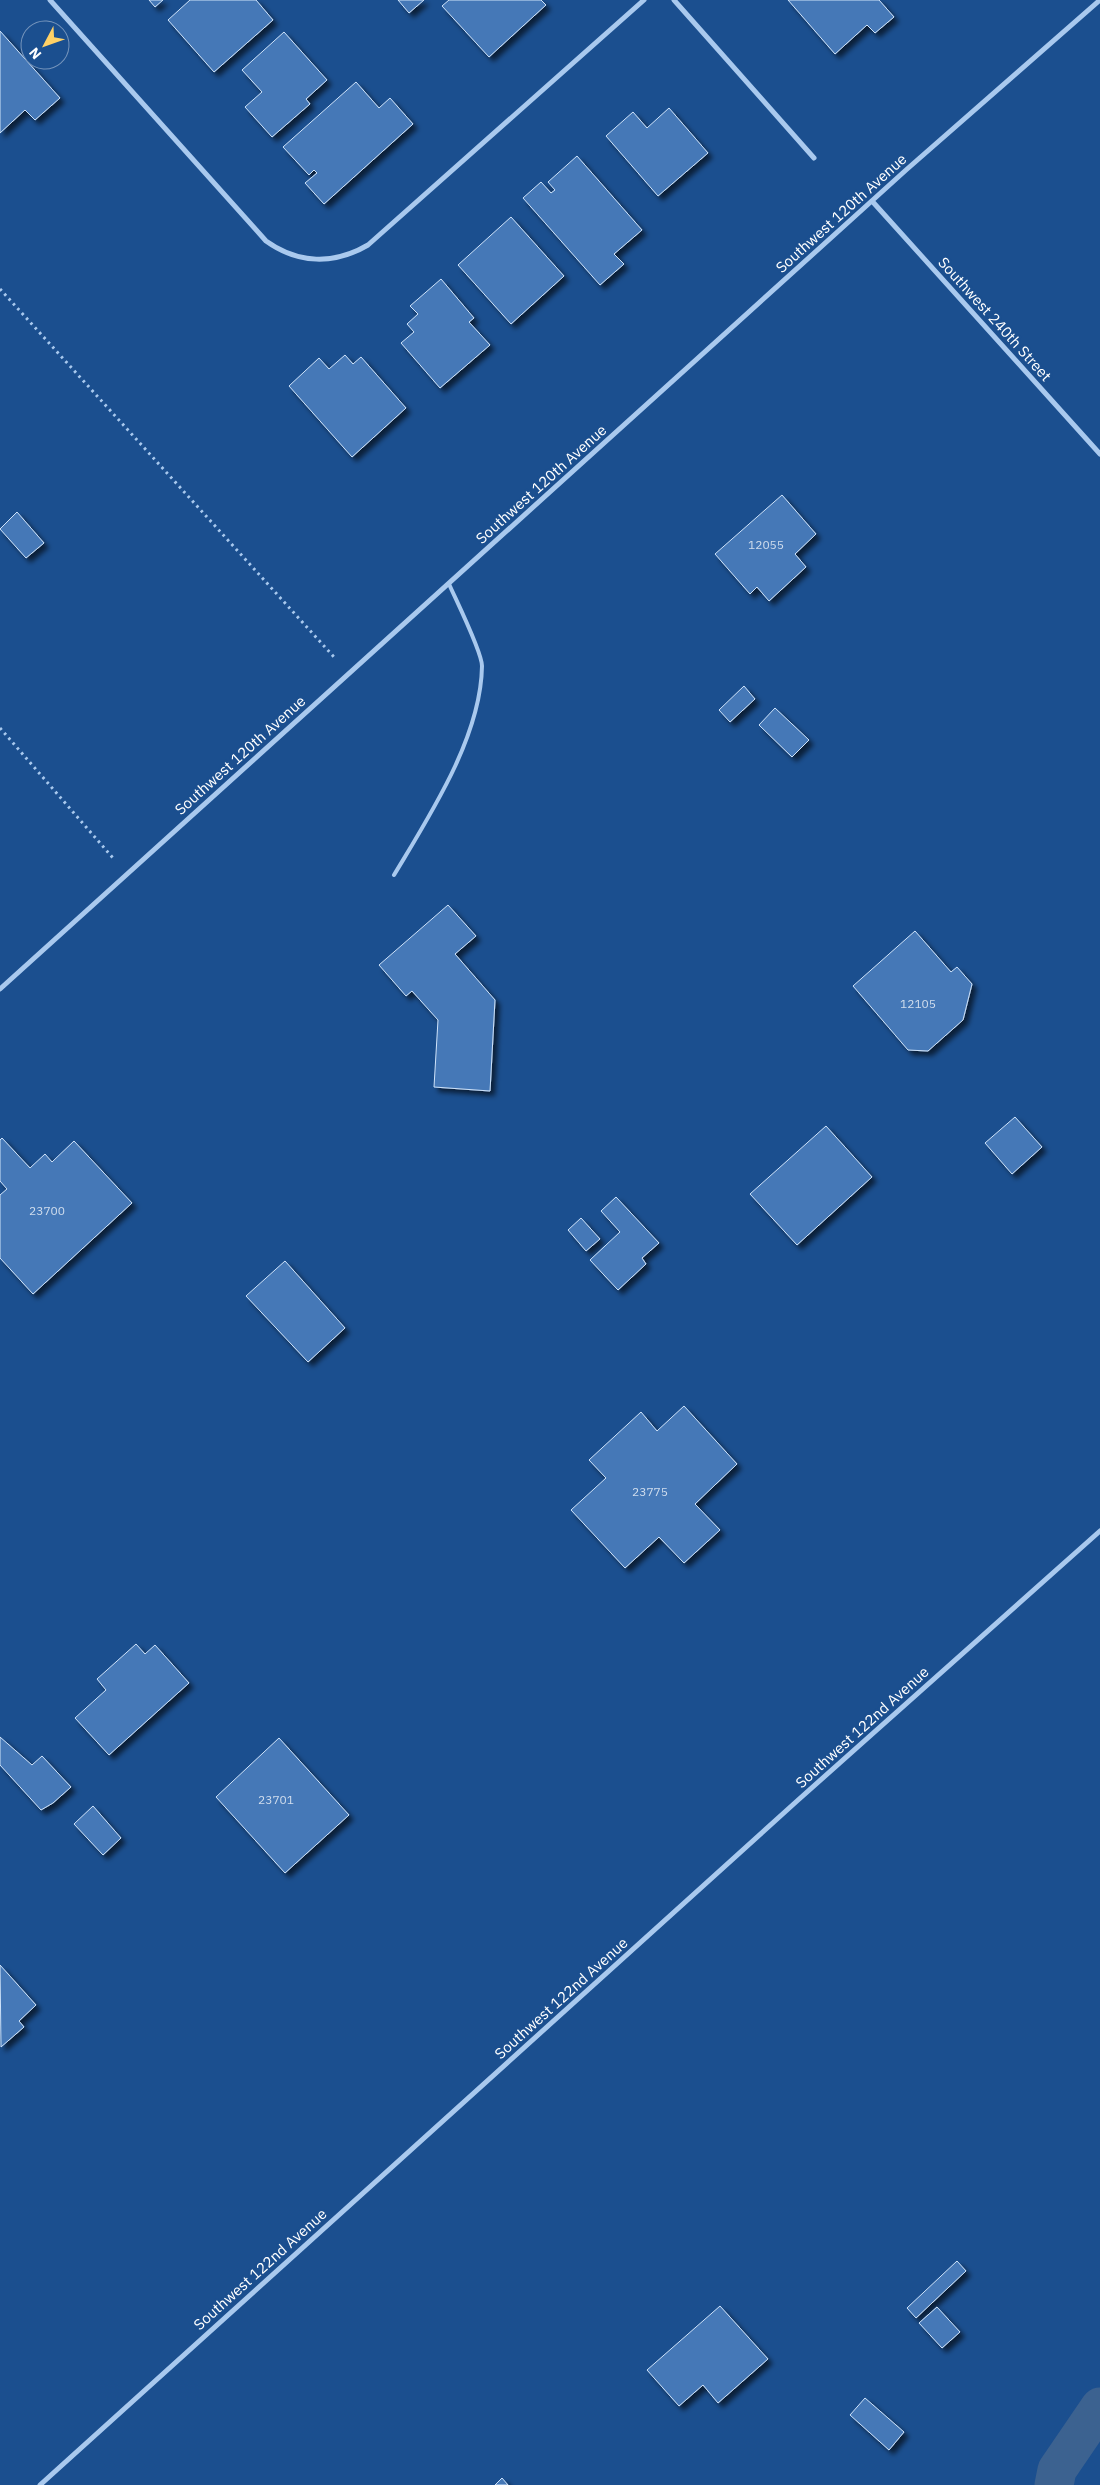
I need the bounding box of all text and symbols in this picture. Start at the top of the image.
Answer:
north arrow [20,20,70,70]
text: N [25,44,45,63]
street label: Southwest 120th Avenue [772,149,910,277]
street label: Southwest 240th Street [934,253,1056,385]
street label: Southwest 120th Avenue [472,420,610,548]
house number: 12055 [748,537,784,552]
street label: Southwest 120th Avenue [171,691,309,819]
house number: 12105 [900,996,936,1011]
house number: 23700 [29,1203,65,1218]
house number: 23775 [632,1484,668,1499]
street label: Southwest 122nd Avenue [791,1662,933,1792]
house number: 23701 [258,1792,294,1807]
street label: Southwest 122nd Avenue [490,1933,632,2063]
street label: Southwest 122nd Avenue [189,2204,331,2334]

